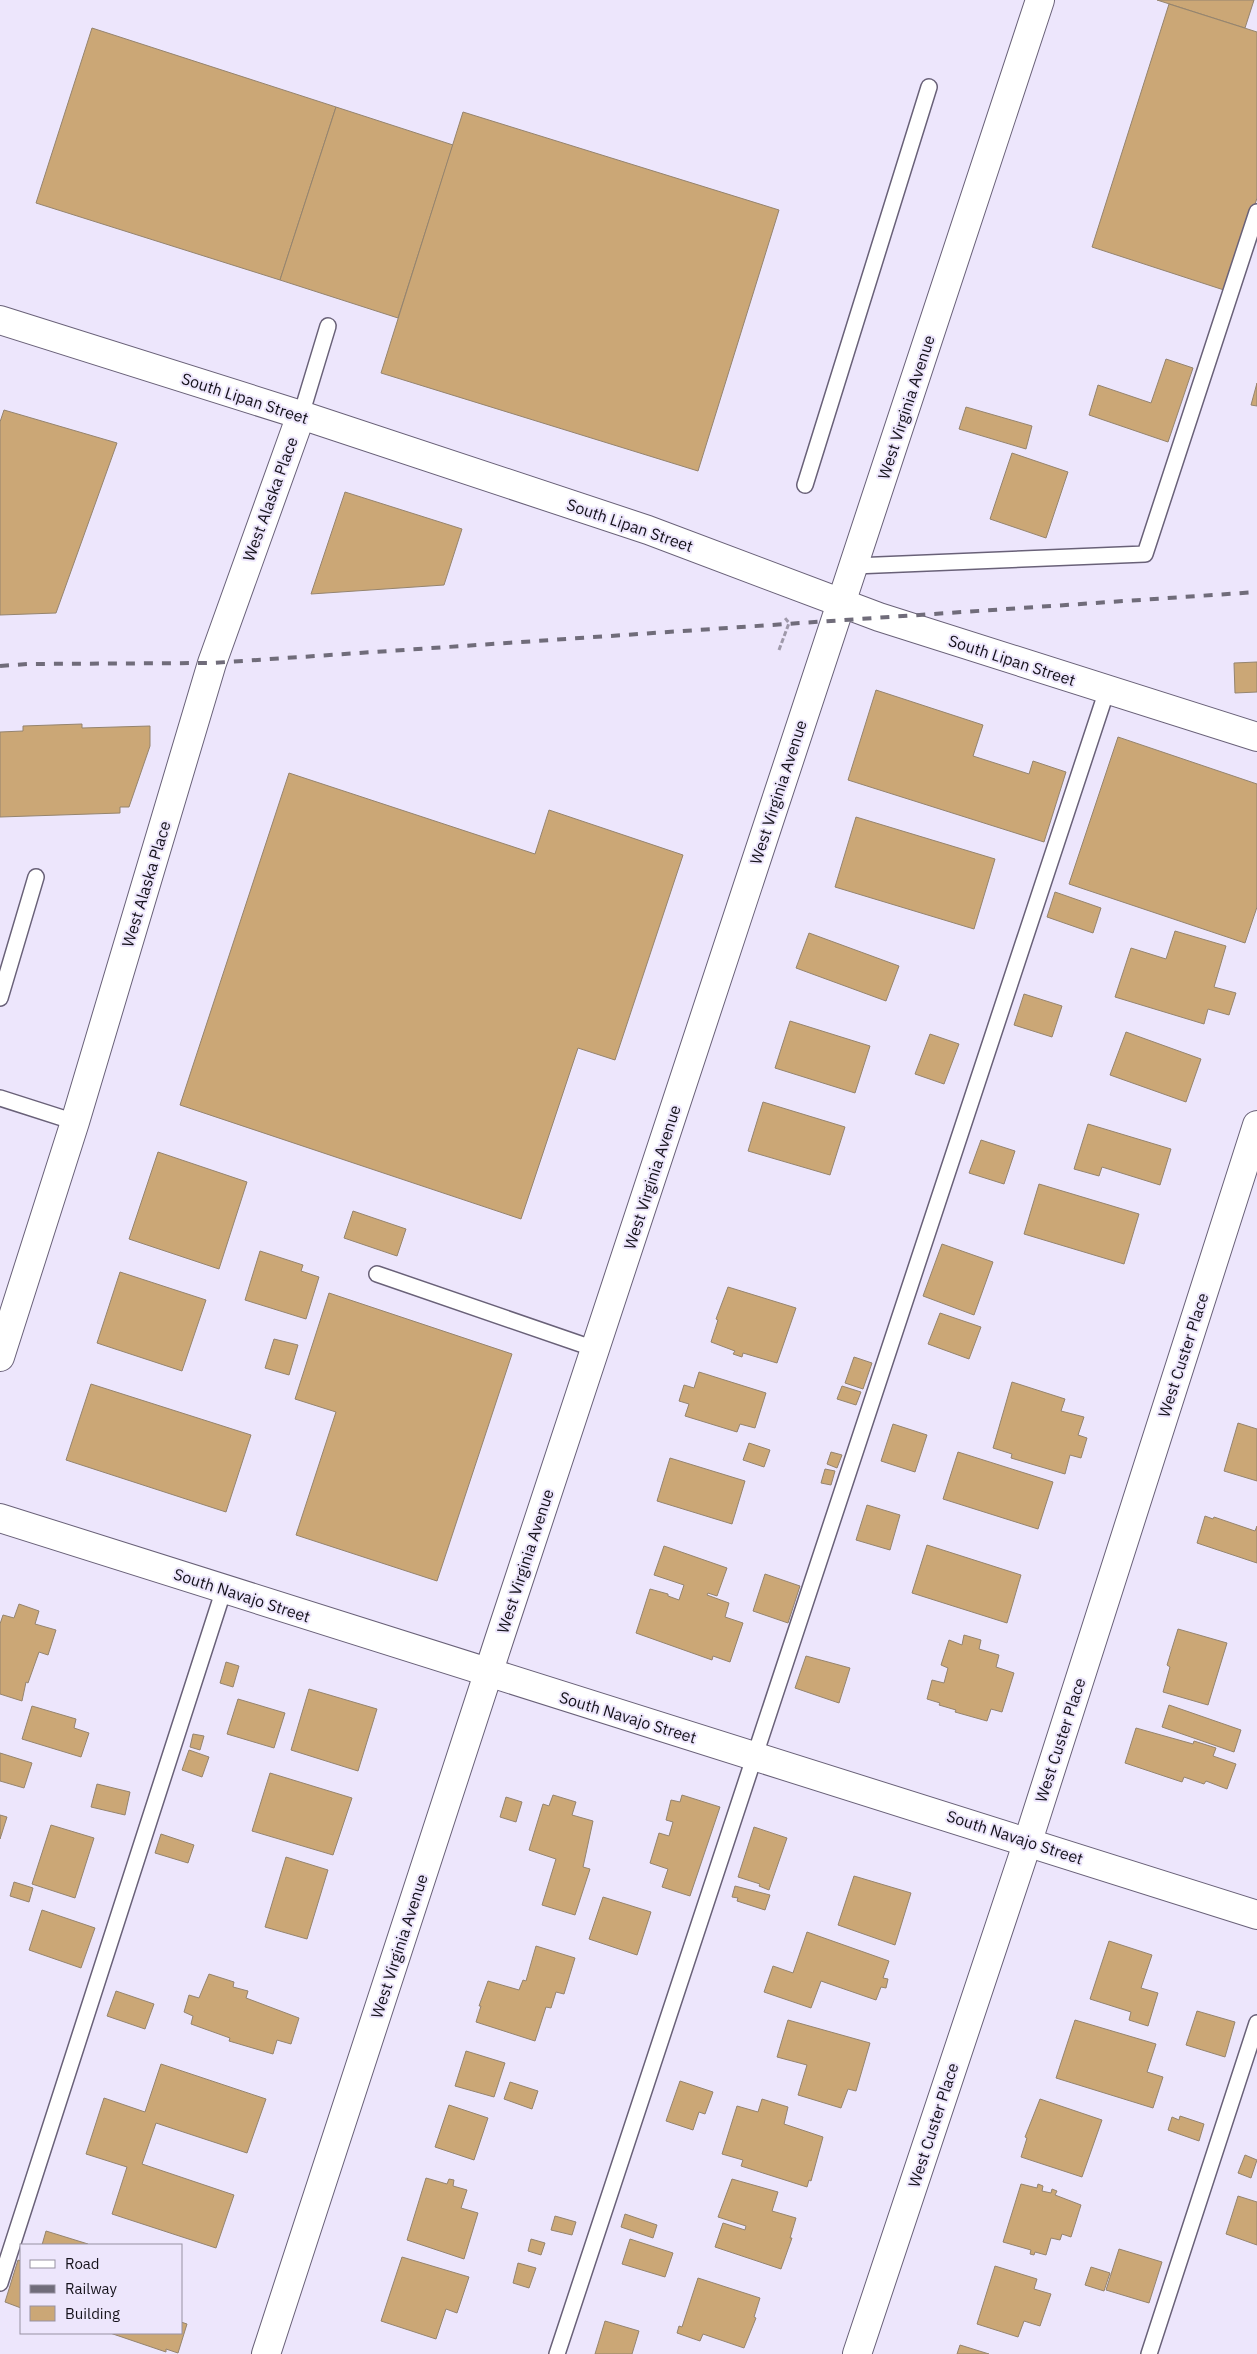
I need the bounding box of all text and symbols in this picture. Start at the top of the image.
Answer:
street label: West Virginia Avenue [873,332,939,482]
street label: South Lipan Street [179,368,311,428]
street label: West Alaska Place [238,434,302,564]
street label: South Lipan Street [564,494,696,556]
street label: South Lipan Street [946,630,1078,690]
street label: West Virginia Avenue [745,717,811,867]
street label: West Alaska Place [117,818,175,949]
street label: West Virginia Avenue [619,1102,685,1252]
street label: West Custer Place [1153,1290,1213,1420]
street label: West Virginia Avenue [492,1486,558,1636]
street label: South Navajo Street [171,1563,313,1627]
street label: West Custer Place [1030,1675,1090,1805]
street label: South Navajo Street [557,1687,699,1747]
street label: South Navajo Street [944,1805,1086,1869]
street label: West Virginia Avenue [366,1871,432,2021]
street label: West Custer Place [903,2060,963,2190]
legend [20,2244,182,2334]
text: Road [65,2254,100,2273]
text: Railway [65,2279,118,2298]
text: Building [65,2304,120,2323]

